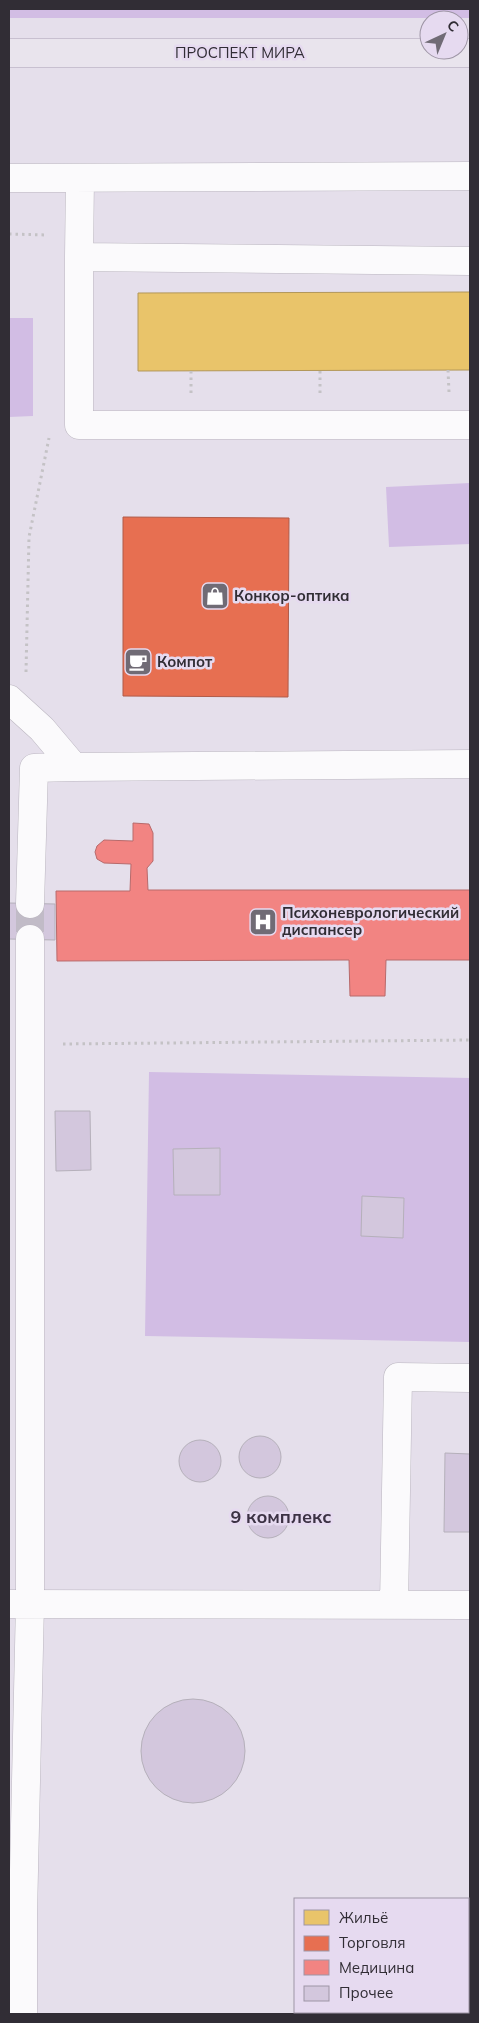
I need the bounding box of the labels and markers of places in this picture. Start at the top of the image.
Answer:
shop icon: Конкор-оптика [200,581,230,611]
place label: Конкор-оптика [234,586,350,605]
cafe icon: Компот [123,647,153,677]
place label: Компот [157,652,213,671]
place label: Психоневрологический диспансер [282,903,459,939]
hospital icon: Психоневрологический диспансер [248,907,278,937]

